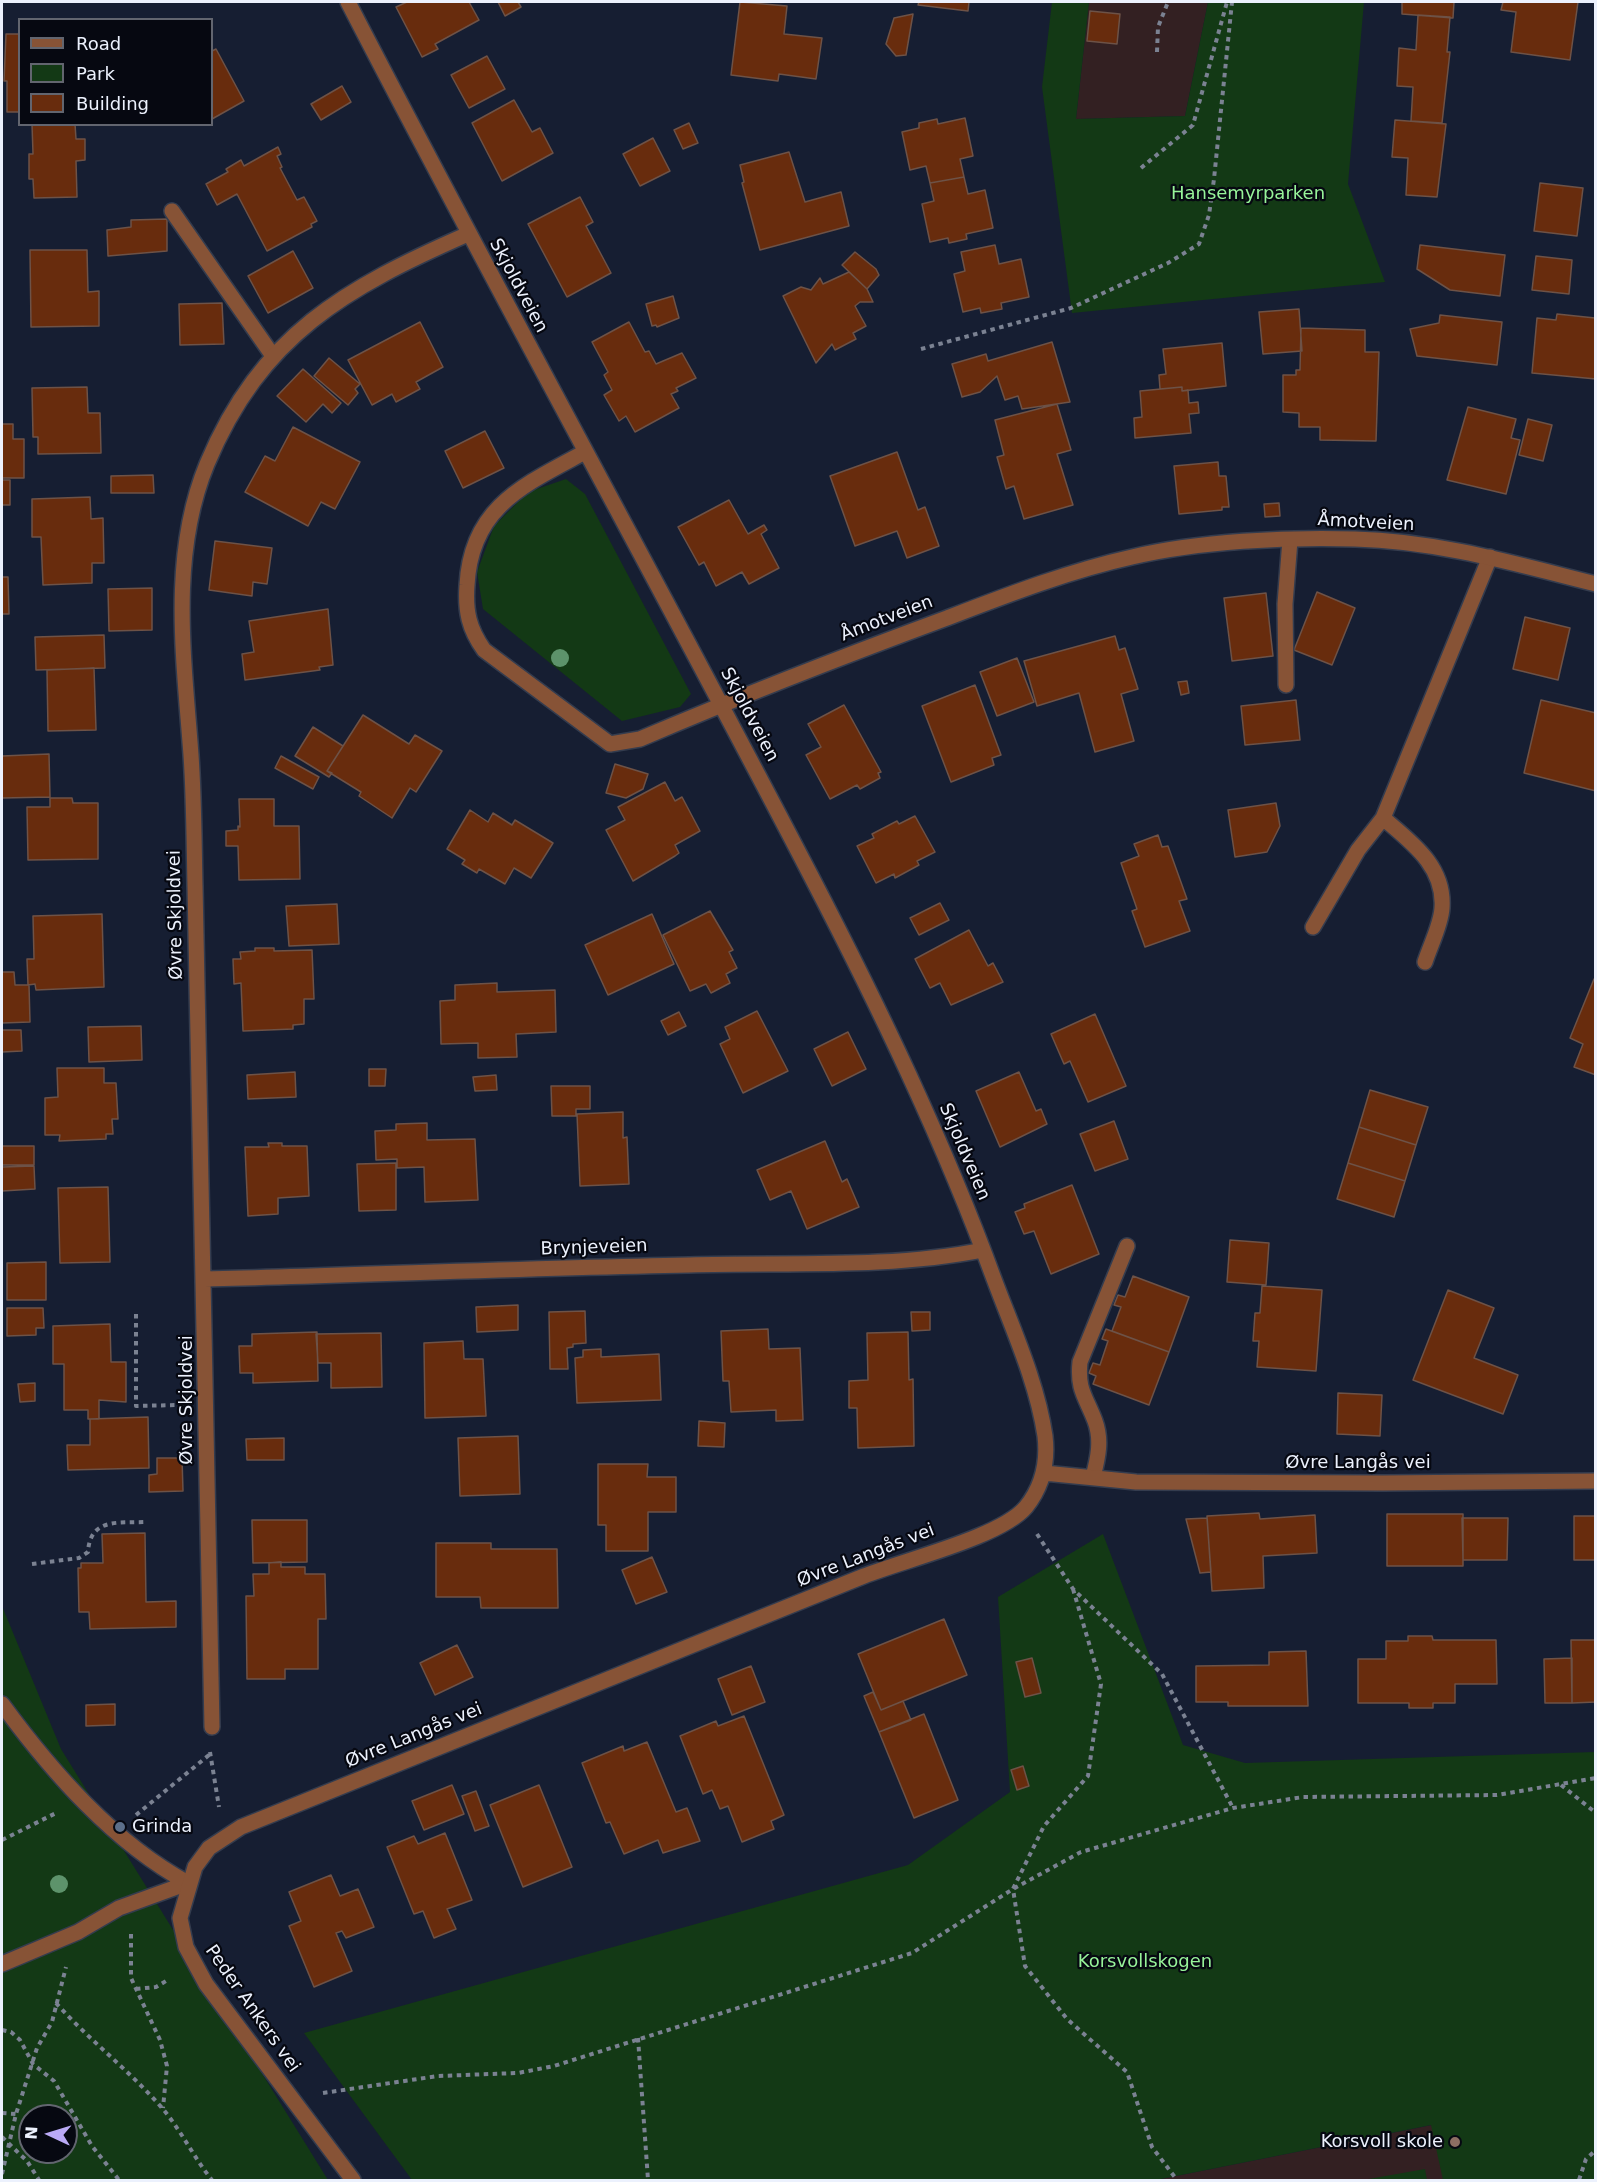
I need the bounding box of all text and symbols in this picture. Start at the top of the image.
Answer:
legend [18,18,213,126]
text: Road [76,33,121,54]
text: Park [76,63,115,84]
text: Building [76,93,149,114]
park label: Hansemyrparken [1171,183,1325,205]
street label: Skjoldveien [484,235,552,337]
street label: Åmotveien [1317,510,1415,536]
street label: Åmotveien [838,592,936,646]
street label: Skjoldveien [715,664,783,766]
street label: Øvre Skjoldvei [164,850,188,980]
street label: Skjoldveien [934,1100,994,1204]
street label: Brynjeveien [540,1235,648,1261]
street label: Øvre Skjoldvei [176,1335,198,1465]
street label: Øvre Langås vei [1285,1452,1431,1474]
street label: Øvre Langås vei [794,1520,938,1592]
street label: Øvre Langås vei [343,1699,485,1773]
place label: Grinda [132,1816,192,1838]
marker: Grinda [113,1820,127,1834]
street label: Peder Ankers vei [200,1941,304,2077]
park label: Korsvollskogen [1078,1951,1212,1973]
north arrow [18,2104,78,2164]
text: N [22,2126,41,2140]
place label: Korsvoll skole [1321,2131,1443,2153]
marker: Korsvoll skole [1448,2135,1462,2149]

